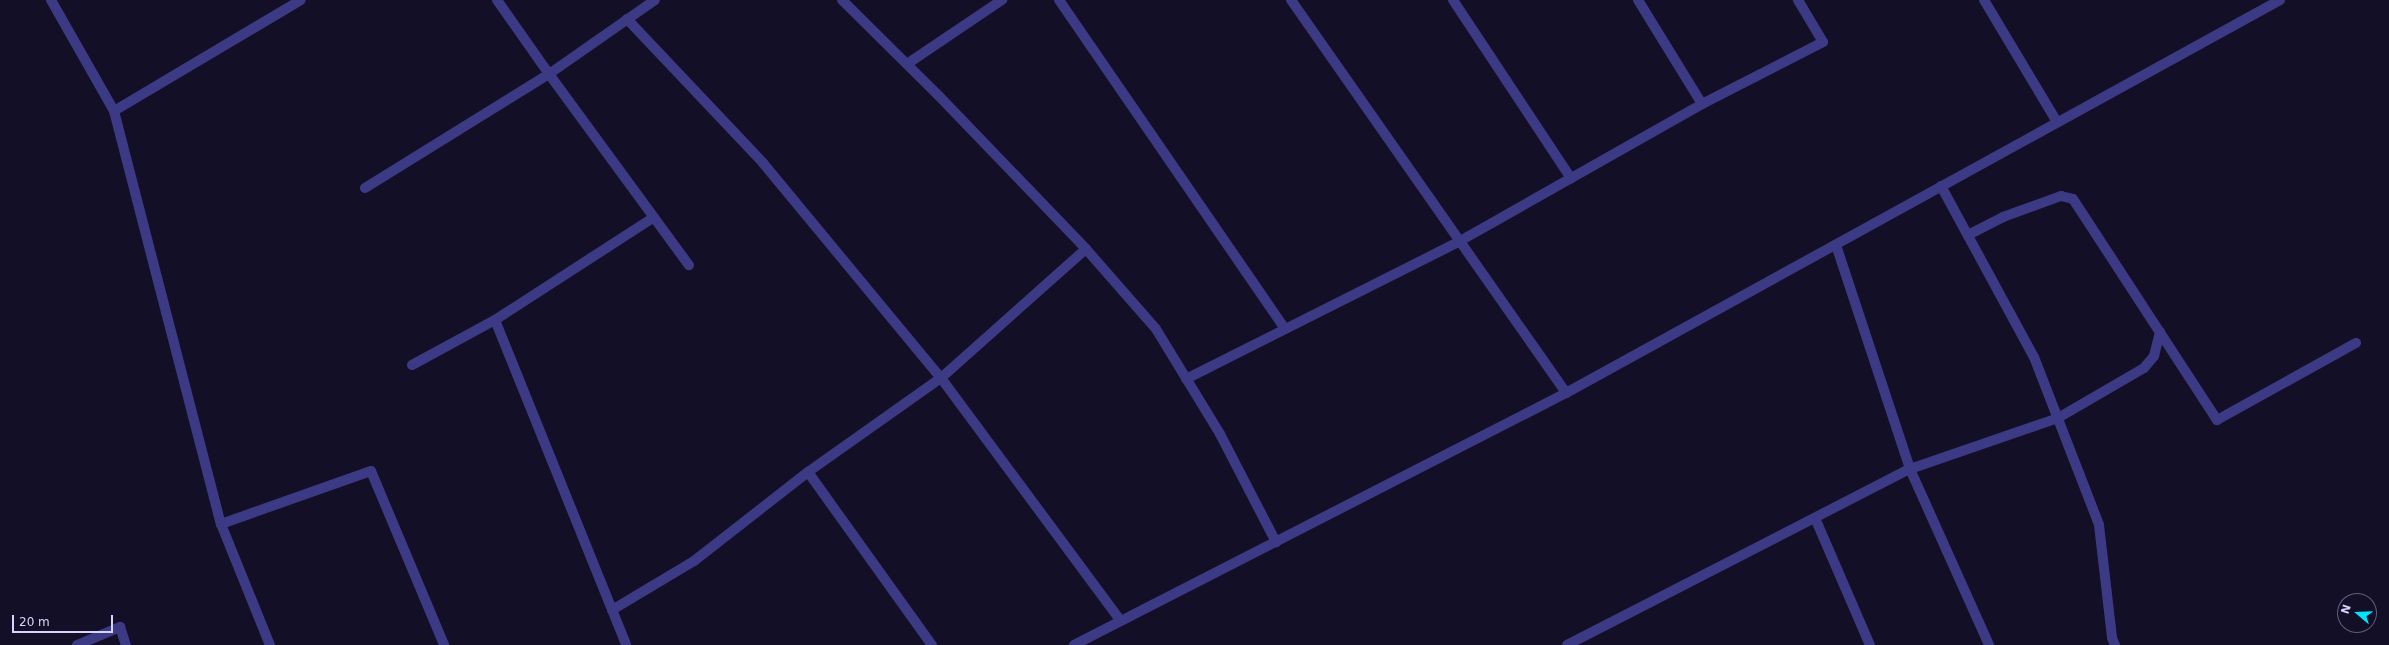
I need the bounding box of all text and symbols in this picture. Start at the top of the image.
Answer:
north arrow [2337,593,2377,633]
text: N [2338,603,2354,616]
scale bar [14,607,115,633]
text: 20 m [19,615,50,629]

